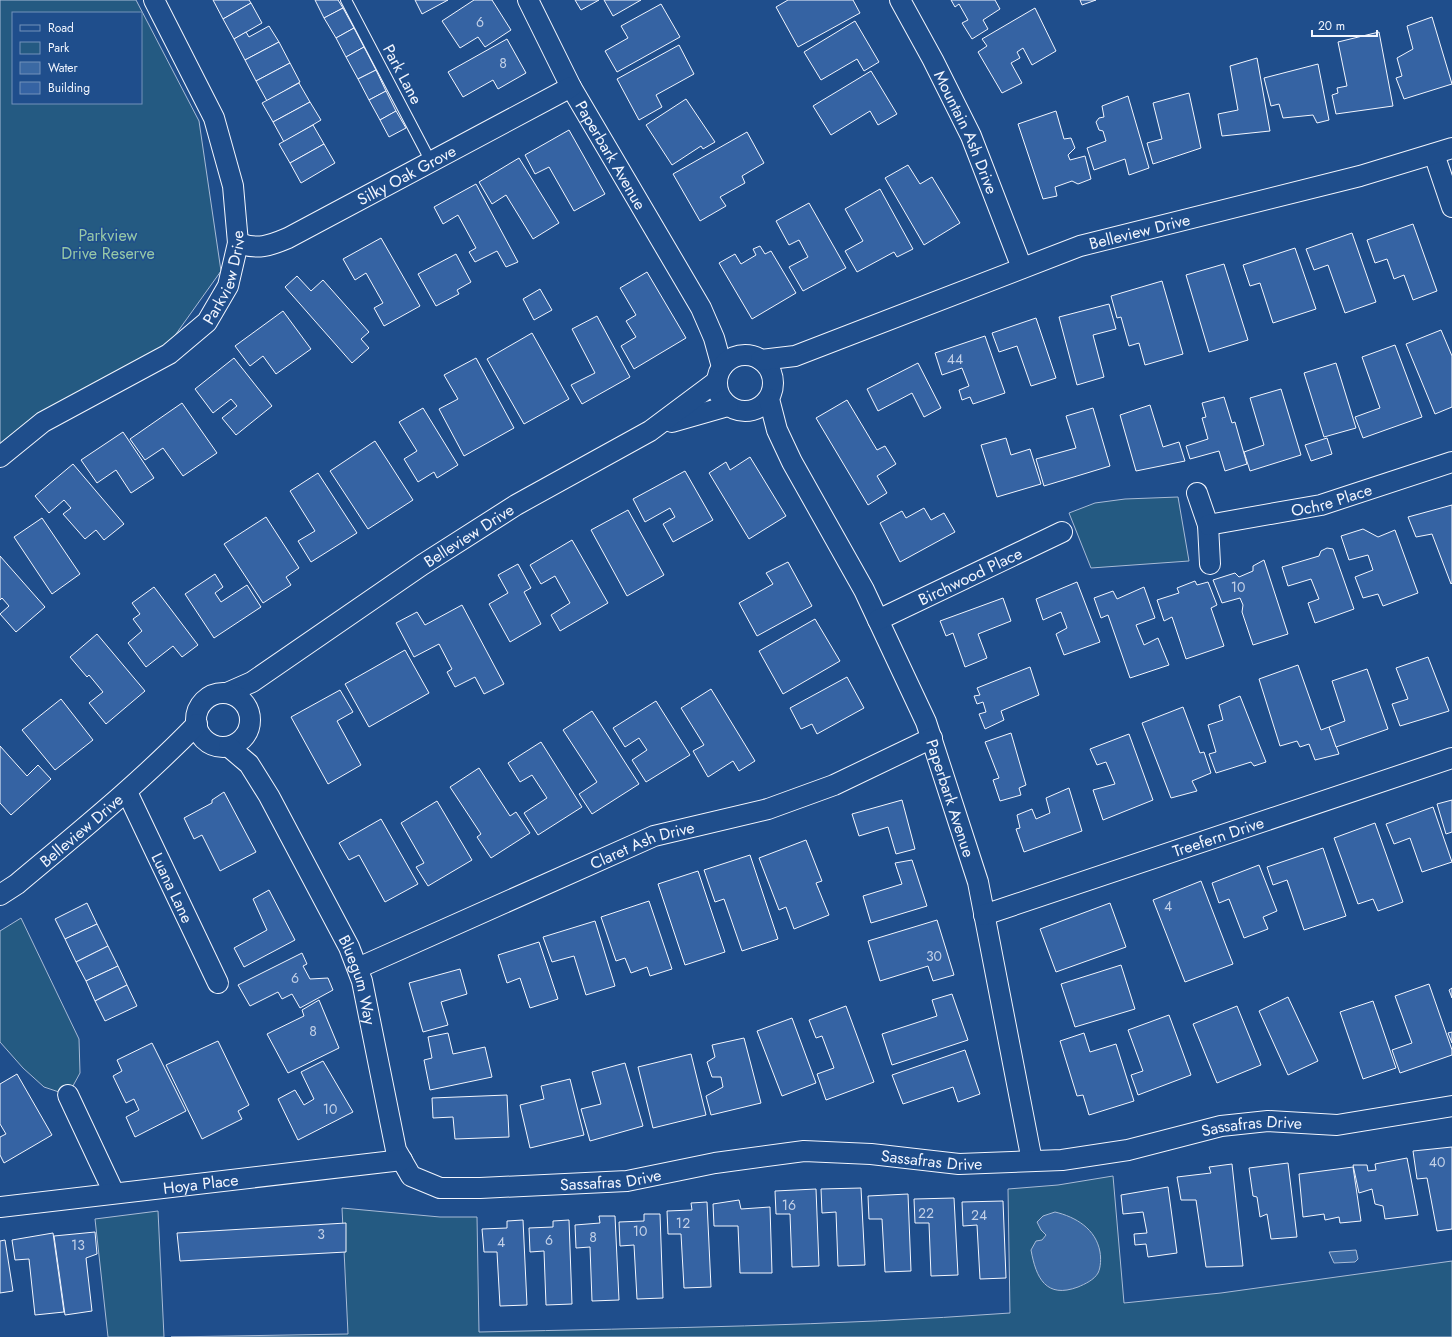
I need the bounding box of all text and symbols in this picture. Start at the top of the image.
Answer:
legend [12,12,142,104]
house number: 6 [476,12,484,32]
scale bar [1312,12,1377,38]
text: 20 m [1318,17,1345,35]
text: Road [48,19,74,37]
text: Park [48,39,70,57]
street label: Park Lane [377,40,428,108]
house number: 8 [499,53,507,73]
text: Water [48,59,79,77]
street label: Mountain Ash Drive [928,67,1003,197]
text: Building [48,79,90,97]
street label: Paperbark Avenue [570,96,652,214]
street label: Silky Oak Grove [353,139,460,211]
street label: Belleview Drive [1087,208,1192,255]
park label: Parkview Drive Reserve [61,224,155,265]
street label: Parkview Drive [197,229,250,329]
house number: 44 [947,349,963,369]
street label: Ochre Place [1289,478,1375,522]
street label: Belleview Drive [419,498,519,573]
street label: Birchwood Place [915,542,1026,611]
house number: 10 [1231,577,1245,597]
street label: Paperbark Avenue [920,736,980,860]
street label: Belleview Drive [35,788,128,872]
street label: Treefern Drive [1170,811,1267,863]
street label: Claret Ash Drive [586,816,697,875]
street label: Luana Lane [146,849,199,927]
house number: 4 [1164,896,1172,916]
street label: Bluegum Way [333,931,382,1028]
house number: 30 [926,946,942,966]
house number: 6 [291,968,299,988]
house number: 8 [309,1021,317,1041]
house number: 10 [323,1099,337,1119]
street label: Sassafras Drive [1199,1110,1303,1143]
street label: Sassafras Drive [880,1144,983,1176]
house number: 40 [1429,1152,1445,1172]
street label: Sassafras Drive [559,1163,663,1196]
street label: Hoya Place [162,1168,240,1200]
house number: 16 [782,1195,796,1215]
house number: 22 [918,1203,934,1223]
house number: 24 [971,1205,987,1225]
house number: 12 [676,1213,690,1233]
house number: 10 [633,1221,647,1241]
house number: 3 [317,1224,325,1244]
house number: 8 [589,1227,597,1247]
house number: 6 [545,1230,553,1250]
house number: 4 [497,1232,505,1252]
house number: 13 [71,1235,85,1255]

